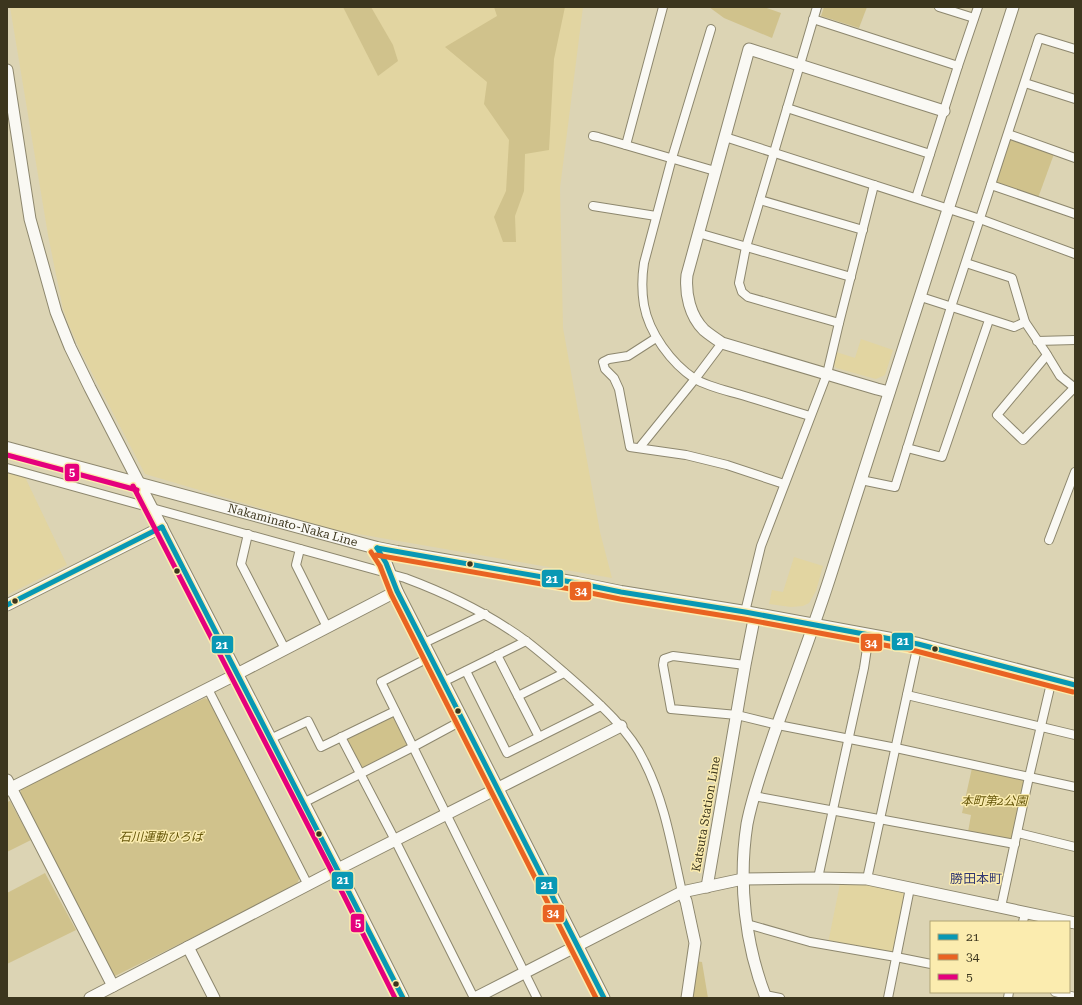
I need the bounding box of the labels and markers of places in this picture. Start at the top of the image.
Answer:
unlabelled marker [465,559,475,569]
unlabelled marker [172,566,182,576]
unlabelled marker [10,596,20,606]
unlabelled marker [930,644,940,654]
unlabelled marker [453,706,463,716]
unlabelled marker [314,829,324,839]
unlabelled marker [391,979,401,989]

